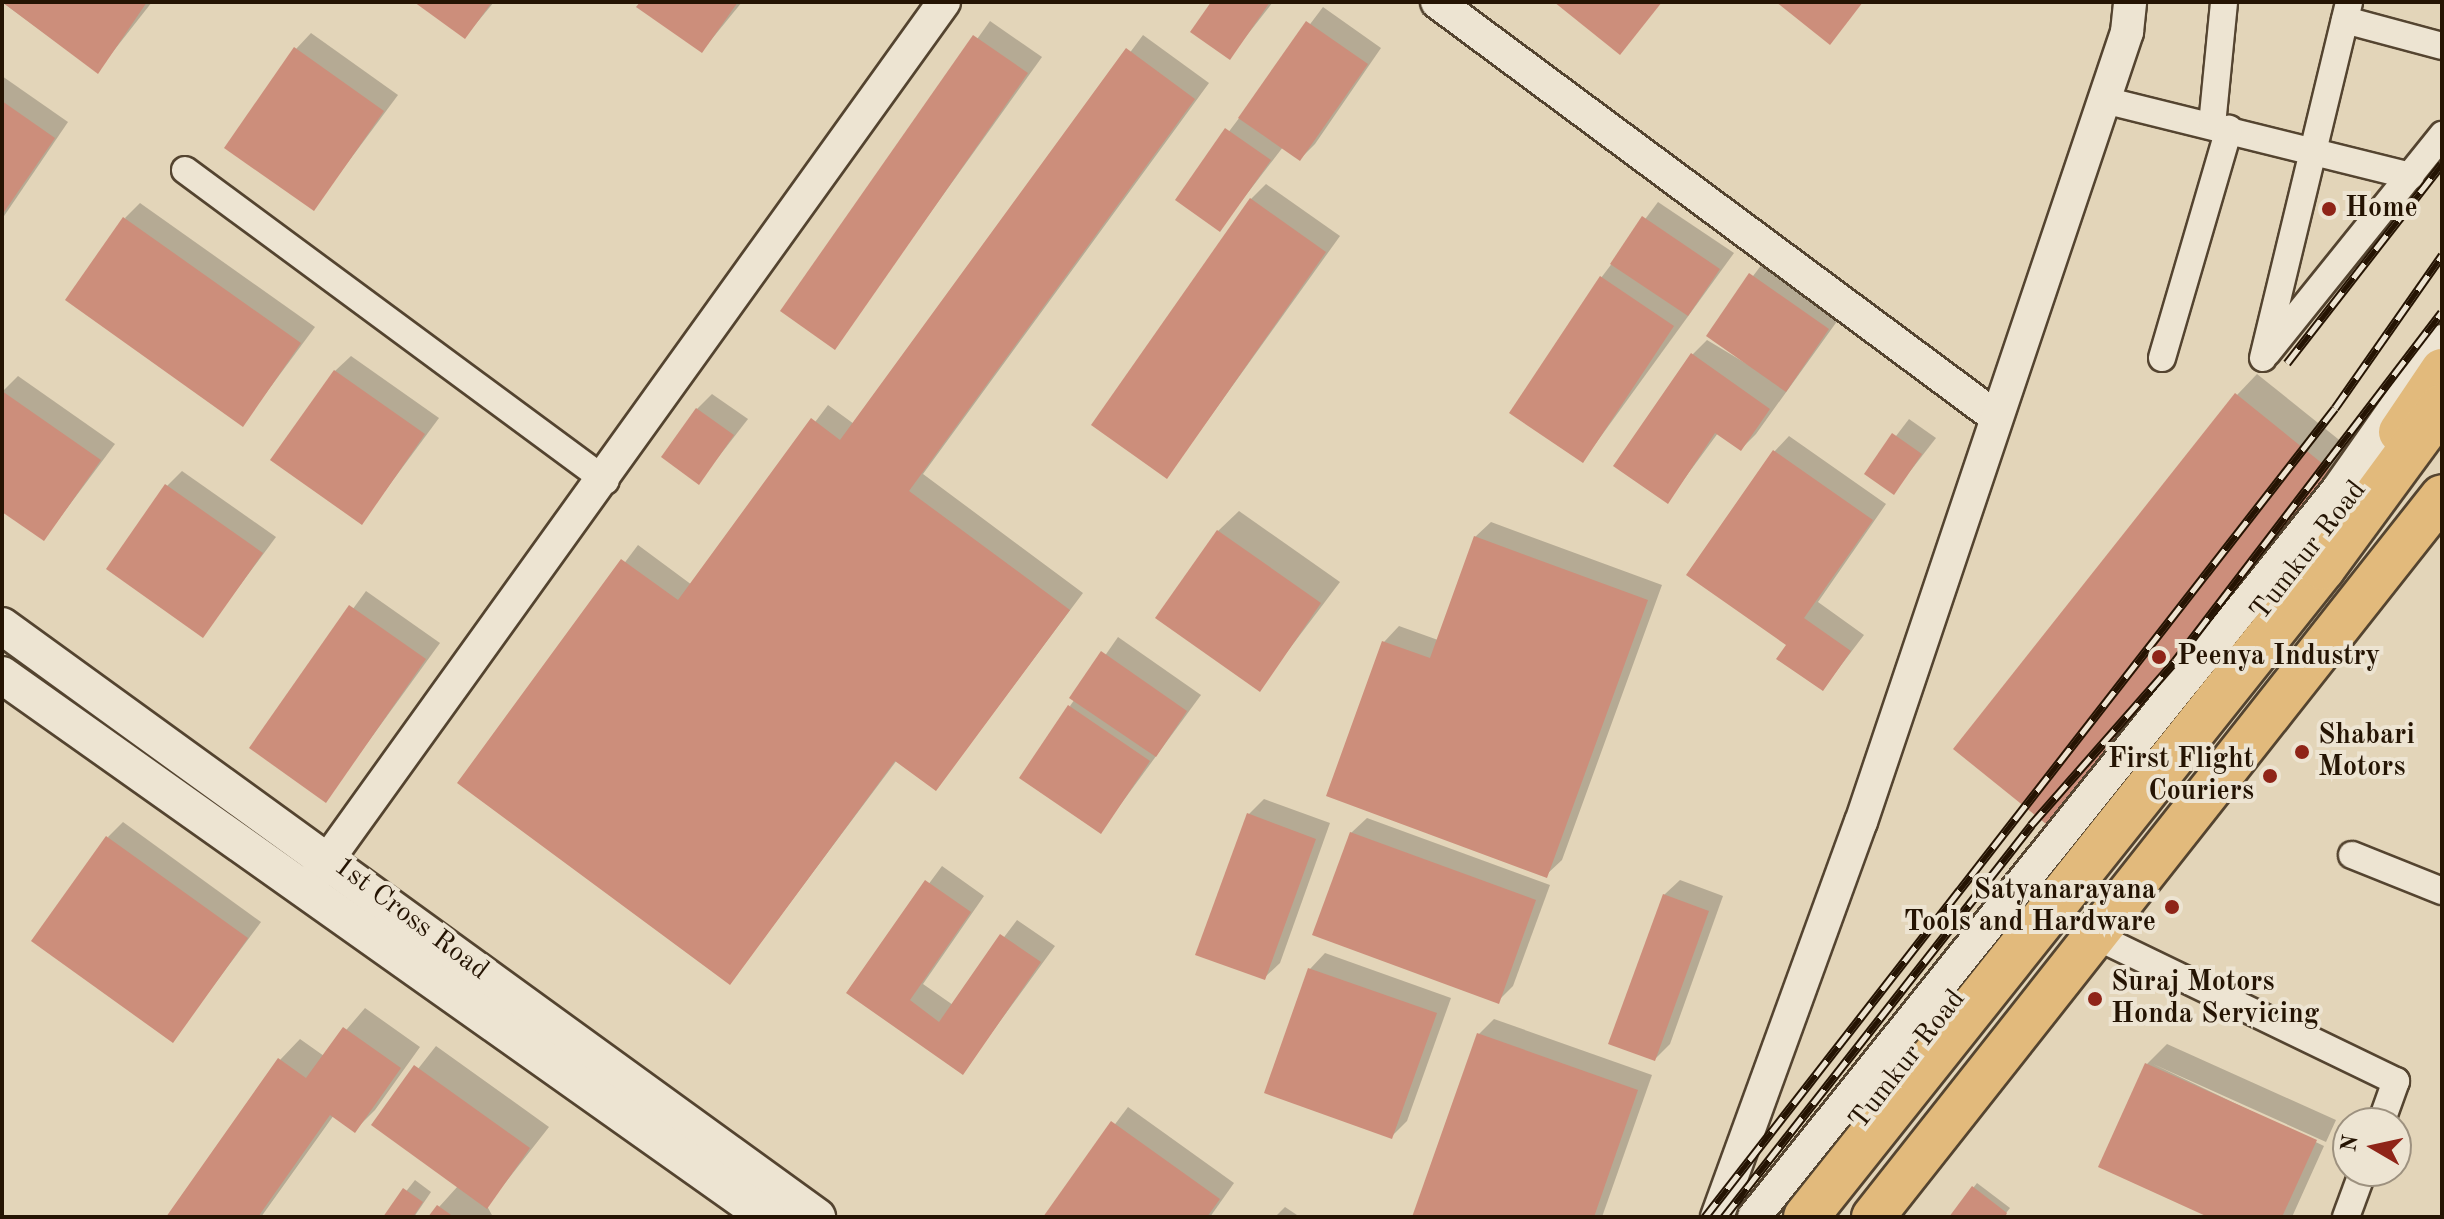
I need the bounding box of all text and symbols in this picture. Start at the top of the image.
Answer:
place label: Home [2345,192,2418,226]
marker: Home [2320,200,2338,218]
street label: Tumkur Road [2244,474,2374,628]
place label: Peenya Industry [2177,640,2380,674]
marker: Peenya Industry [2148,646,2170,668]
place label: Shabari Motors [2318,719,2415,785]
place label: First Flight Couriers [2108,743,2254,809]
marker: Shabari Motors [2293,743,2311,761]
marker: First Flight Couriers [2261,767,2279,785]
street label: 1st Cross Road [327,850,495,988]
place label: Satyanarayana Tools and Hardware [1904,874,2156,940]
marker: Satyanarayana Tools and Hardware [2163,898,2181,916]
place label: Suraj Motors Honda Servicing [2111,966,2319,1032]
street label: Tumkur Road [1843,983,1973,1137]
marker: Suraj Motors Honda Servicing [2086,990,2104,1008]
north arrow [2332,1107,2412,1187]
text: N [2338,1134,2362,1154]

